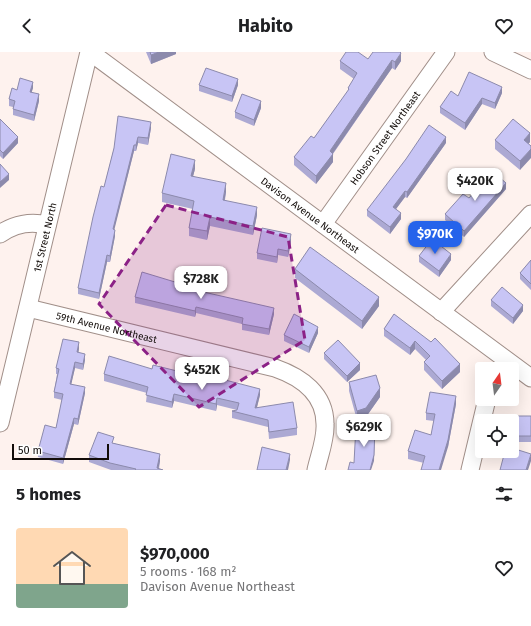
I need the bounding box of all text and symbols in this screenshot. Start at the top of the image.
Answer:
icon: back [16,15,38,37]
text: Habito [238,15,293,37]
icon: heart [493,15,515,37]
street label: Hobson Street Northeast [348,89,423,188]
pin: $420K [447,168,503,202]
text: $420K [457,173,493,188]
street label: Davison Avenue Northeast [258,175,362,256]
street label: 1st Street North [31,201,60,274]
pin: $970K [407,221,463,255]
text: $970K [417,226,453,241]
pin: $728K [173,266,229,300]
text: $728K [183,271,219,286]
street label: 59th Avenue Northeast [55,310,158,346]
pin: $452K [174,357,230,391]
text: $452K [184,362,220,377]
north arrow [475,362,519,406]
map controls [475,362,519,458]
pin: $629K [336,414,392,448]
button: locate [475,414,519,458]
text: $629K [346,419,382,434]
scale bar [12,442,109,461]
text: 50 m [18,444,42,457]
icon: filters [493,483,515,505]
text: 5 homes [16,484,81,505]
text: $970,000 [140,543,210,564]
icon: home [48,544,96,592]
icon: heart [493,557,515,579]
text: 5 rooms · 168 m² [140,564,236,579]
text: Davison Avenue Northeast [140,579,295,594]

